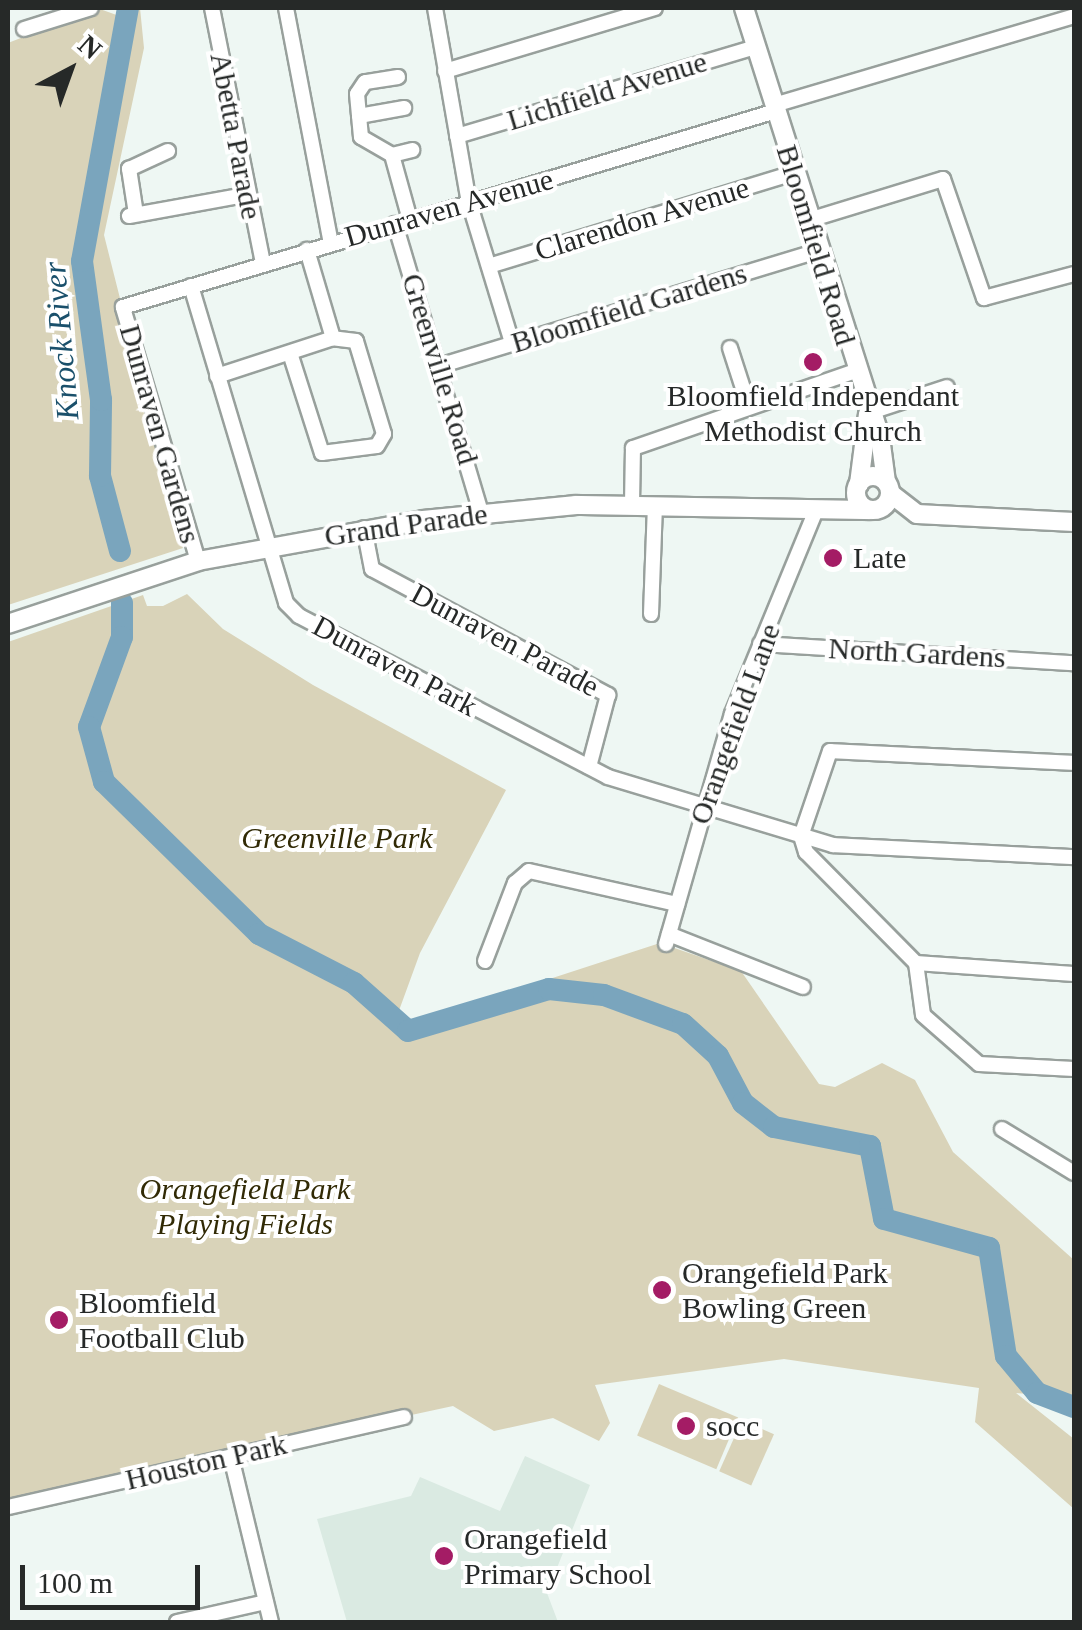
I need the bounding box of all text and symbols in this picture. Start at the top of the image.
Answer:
north arrow [20,20,120,120]
text: N [72,29,108,65]
street label: Lichfield Avenue [502,43,712,139]
street label: Abetta Parade [202,50,270,222]
street label: Bloomfield Road [768,141,864,349]
street label: Dunraven Avenue [340,161,558,255]
street label: Clarendon Avenue [530,169,754,269]
street label: Bloomfield Gardens [507,255,751,361]
water label: Knock River [35,260,87,422]
street label: Greenville Road [394,269,486,469]
street label: Dunraven Gardens [112,321,208,547]
marker: Bloomfield Independant Methodist Church [802,351,824,373]
place label: Bloomfield Independant Methodist Church [667,378,959,448]
street label: Grand Parade [322,496,490,554]
place label: Late [853,540,906,576]
marker: Late [822,547,844,569]
street label: Dunraven Parade [405,575,605,705]
street label: Dunraven Park [307,608,483,724]
street label: Orangefield Lane [682,619,788,829]
street label: North Gardens [827,630,1007,676]
park label: Greenville Park [241,820,433,856]
park label: Orangefield Park Playing Fields [140,1171,350,1242]
place label: Orangefield Park Bowling Green [682,1255,888,1326]
marker: Orangefield Park Bowling Green [651,1279,673,1301]
place label: Bloomfield Football Club [79,1285,245,1356]
marker: Bloomfield Football Club [48,1309,70,1331]
place label: socc [706,1408,759,1444]
marker: socc [675,1415,697,1437]
street label: Houston Park [122,1426,290,1498]
place label: Orangefield Primary School [464,1521,651,1592]
scale bar [25,1545,205,1607]
marker: Orangefield Primary School [433,1545,455,1567]
text: 100 m [37,1566,113,1599]

